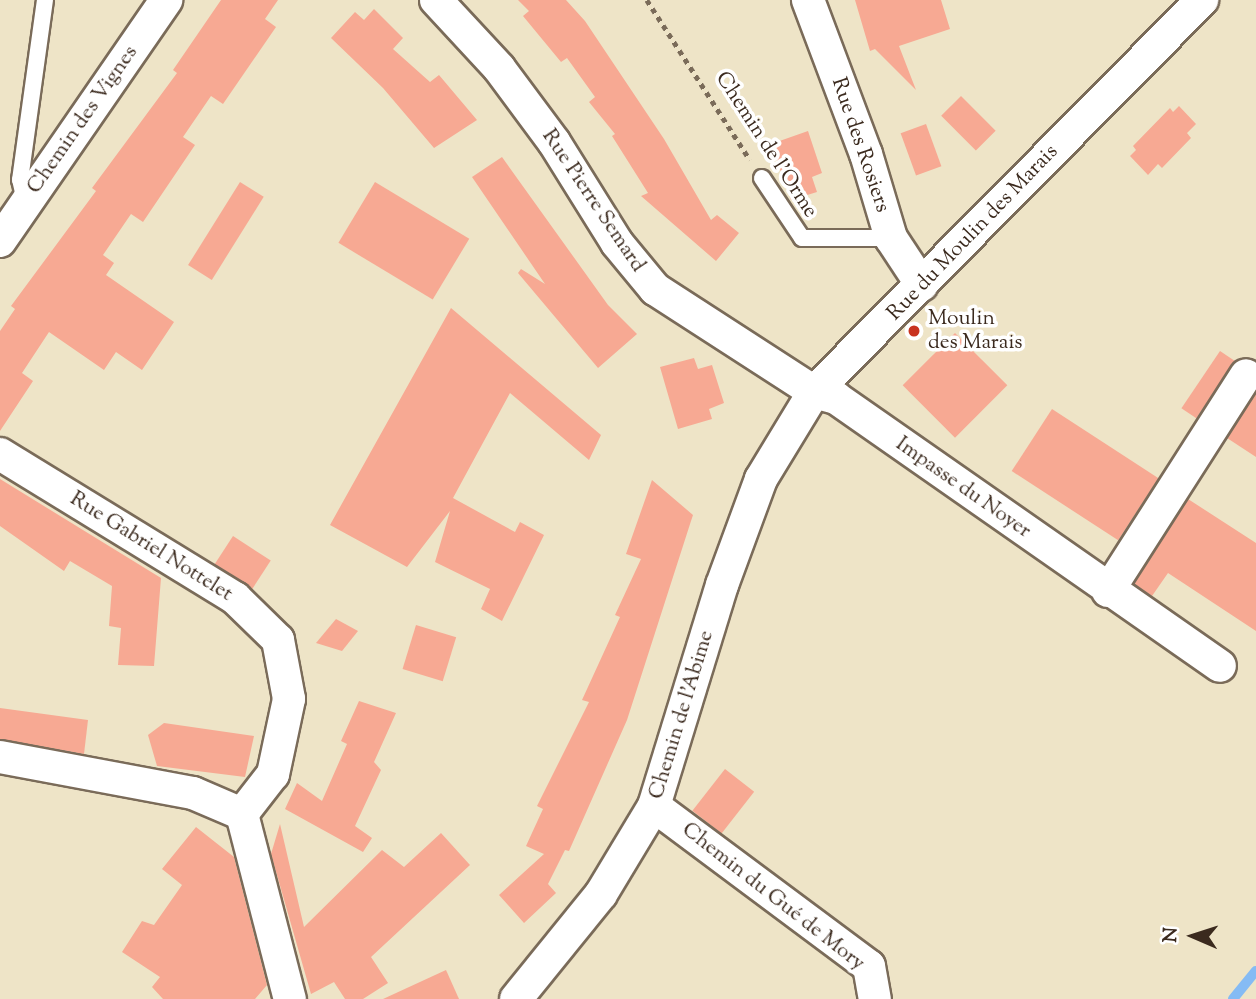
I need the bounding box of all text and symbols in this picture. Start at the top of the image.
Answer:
street label: Chemin des Vignes [22,41,144,199]
street label: Chemin de l'Orme [709,67,823,223]
street label: Rue des Rosiers [825,74,895,216]
street label: Rue Pierre Semard [536,125,650,277]
street label: Rue du Moulin des Marais [882,140,1064,326]
place label: Moulin des Marais [928,306,1023,356]
marker: Moulin des Marais [906,323,922,339]
street label: Impasse du Noyer [890,432,1036,544]
street label: Rue Gabriel Nottelet [65,487,237,607]
street label: Chemin de l'Abime [644,628,720,802]
street label: Chemin du Gué de Mory [676,818,870,976]
north arrow [1158,901,1228,971]
text: N [1158,927,1185,943]

